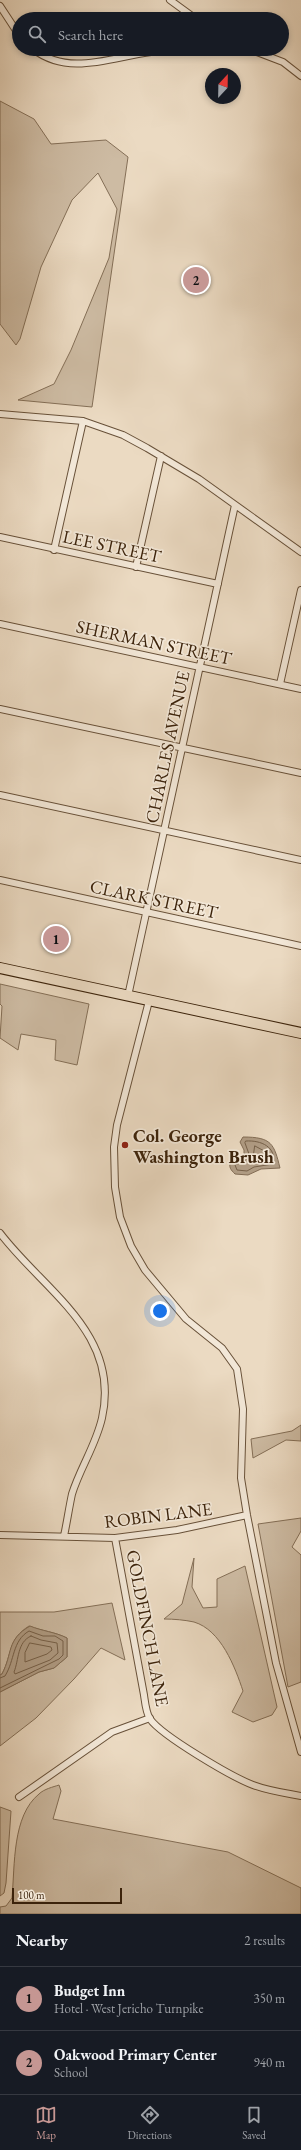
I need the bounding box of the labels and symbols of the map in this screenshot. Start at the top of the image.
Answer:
north arrow [205,68,241,104]
pin: 2 [183,265,209,295]
street label: LEE STREET [61,524,164,568]
street label: SHERMAN STREET [74,614,235,670]
street label: CHARLES AVENUE [140,669,194,825]
street label: CLARK STREET [88,874,221,924]
pin: 1 [43,924,69,954]
place label: Col. George Washington Brush [133,1124,274,1168]
marker: Col. George Washington Brush [120,1140,130,1150]
your location [150,1301,170,1321]
street label: ROBIN LANE [103,1497,213,1533]
street label: GOLDFINCH LANE [122,1548,174,1708]
scale bar [12,1886,122,1905]

